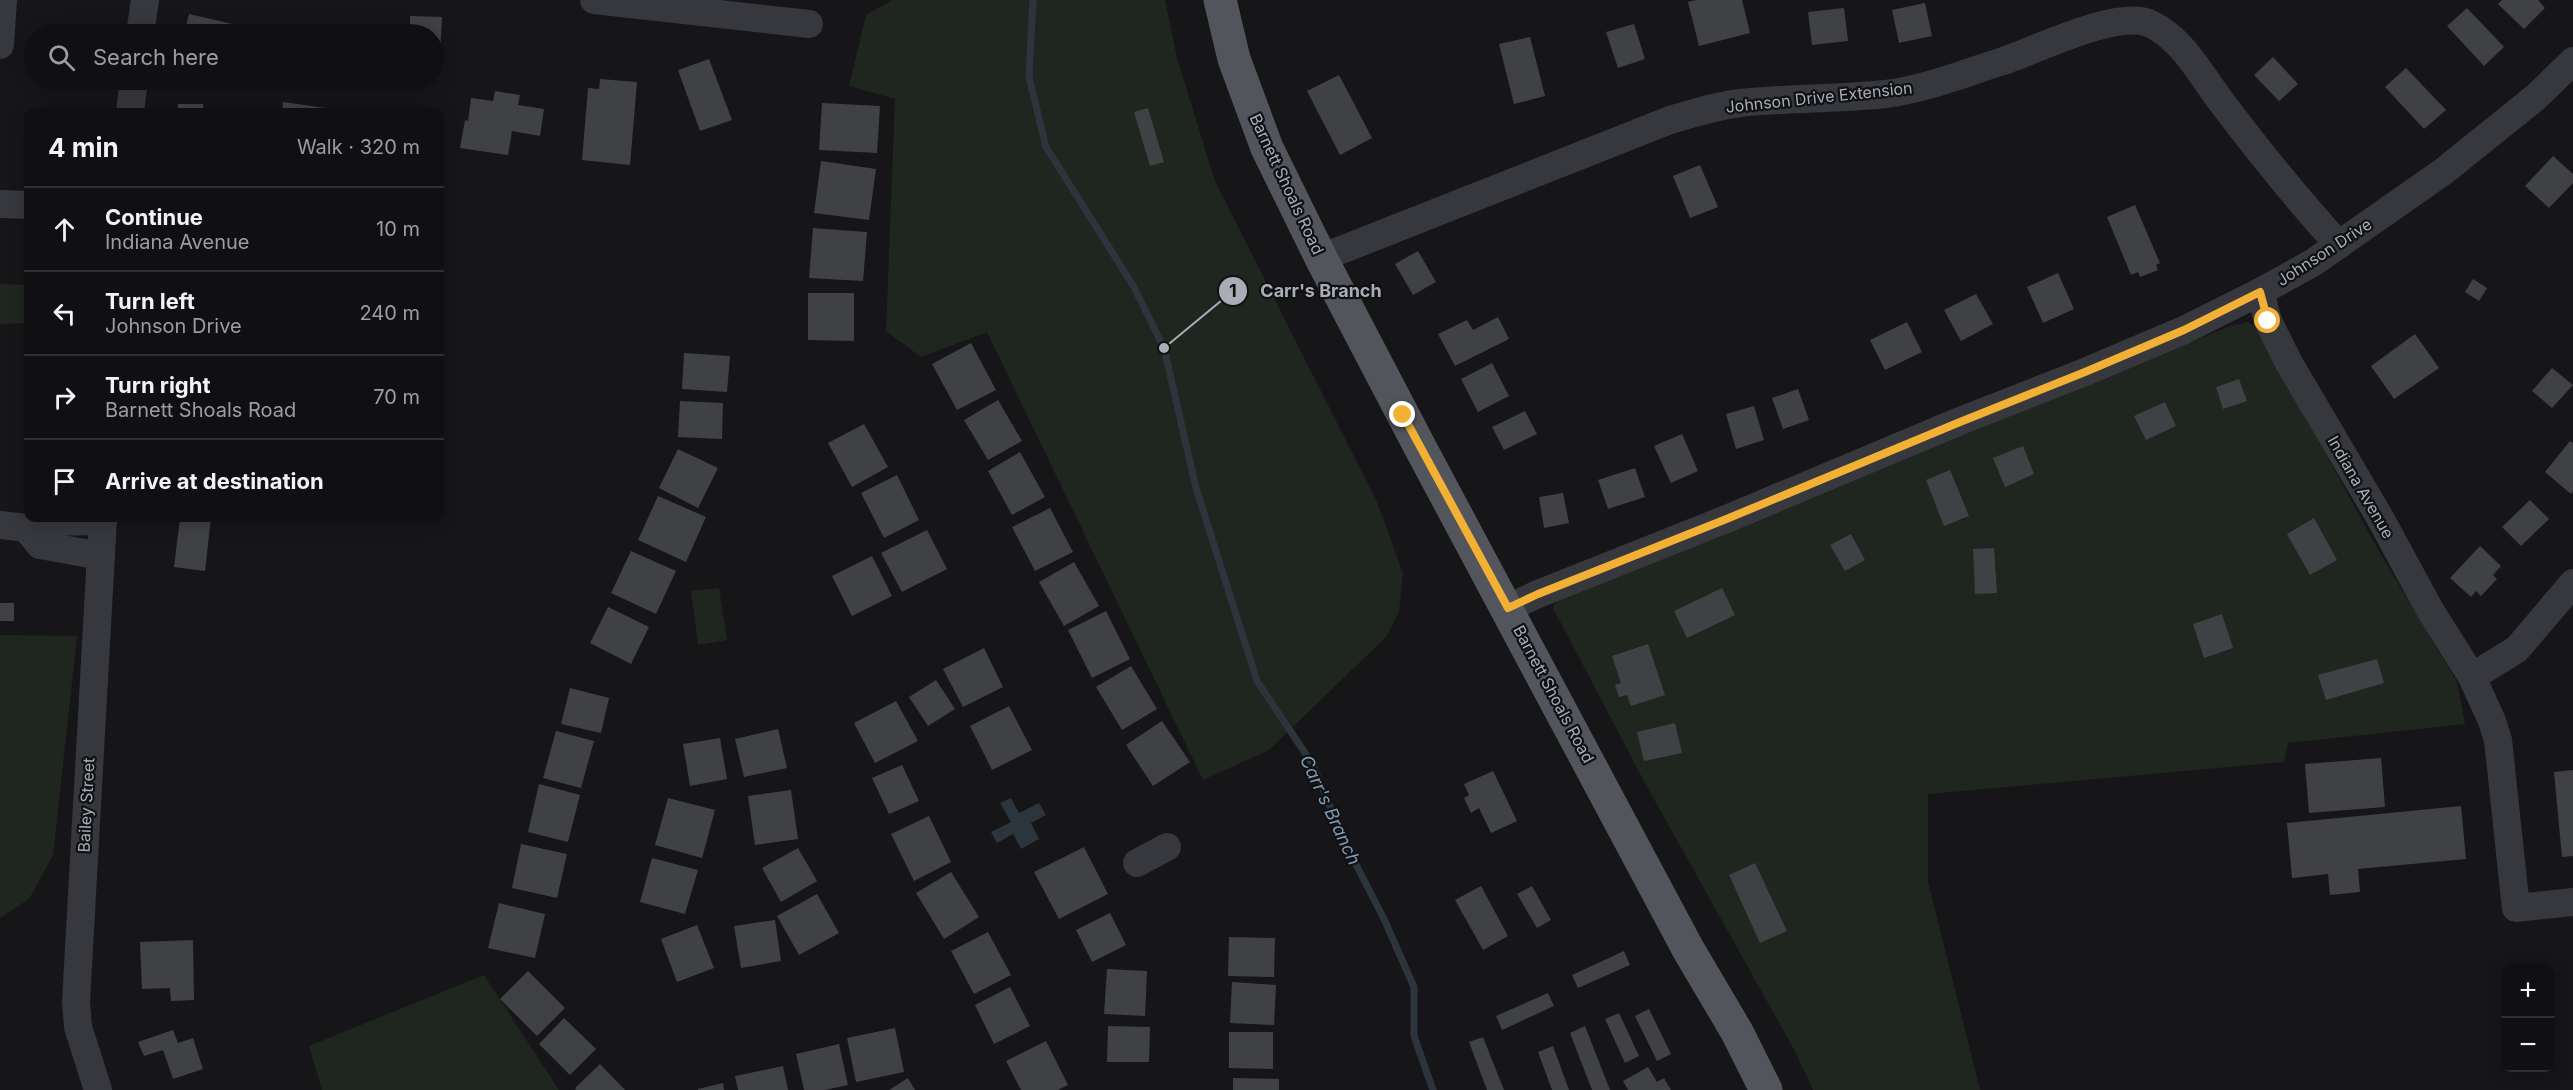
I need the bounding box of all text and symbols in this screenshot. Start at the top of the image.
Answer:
search box [24,24,444,90]
icon: search [45,41,78,74]
text: Search here [93,44,219,70]
street label: Johnson Drive Extension [1725,77,1913,117]
street label: Barnett Shoals Road [1246,110,1328,258]
text: 4 min [48,132,119,163]
text: Walk · 320 m [297,135,420,159]
text: Continue [105,204,203,230]
icon: ahead [48,213,81,246]
street label: Johnson Drive [2273,214,2375,290]
text: 10 m [376,217,420,241]
text: Indiana Avenue [105,230,249,254]
callout: Carr's Branch [1218,273,1394,309]
text: 1 [1229,280,1237,301]
text: Carr's Branch [1260,280,1382,301]
text: Turn left [105,288,195,314]
icon: left [48,297,81,330]
text: 240 m [359,301,420,325]
route start [2254,307,2280,333]
text: Johnson Drive [105,314,242,338]
text: Turn right [105,372,211,398]
icon: right [48,381,81,414]
text: 70 m [373,385,420,409]
text: Barnett Shoals Road [105,398,296,422]
route end [1389,401,1415,427]
street label: Indiana Avenue [2323,432,2399,542]
icon: arrive [48,465,81,498]
text: Arrive at destination [105,468,324,494]
street label: Barnett Shoals Road [1509,622,1599,766]
water label: Carr's Branch [1296,751,1365,868]
street label: Bailey Street [74,757,98,853]
map controls [2501,964,2555,1072]
button: + [2501,964,2555,1018]
button: − [2501,1018,2555,1072]

